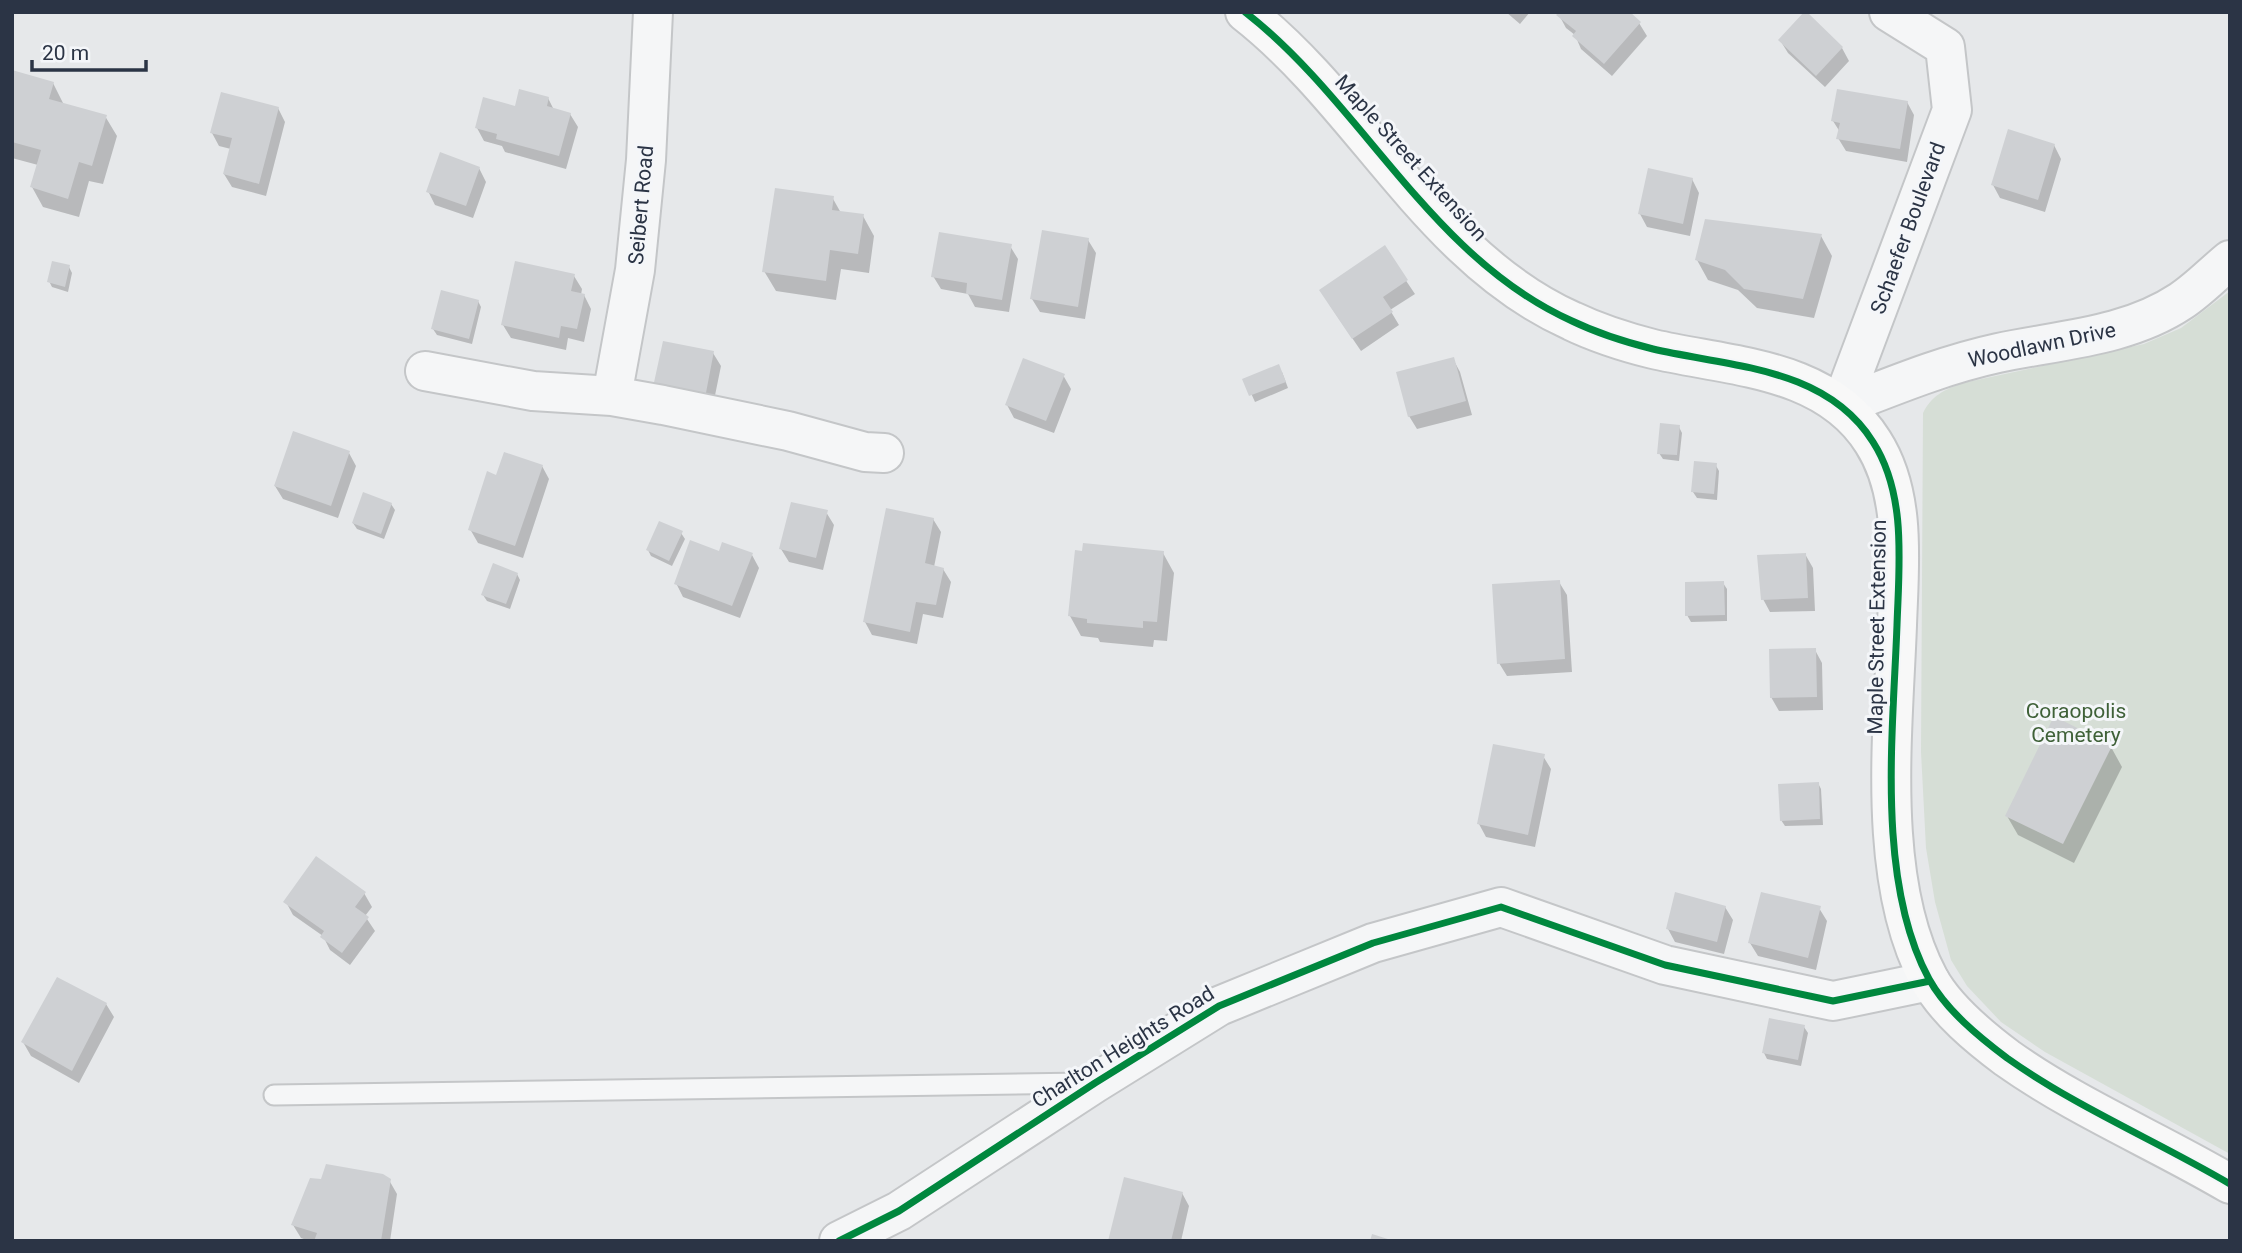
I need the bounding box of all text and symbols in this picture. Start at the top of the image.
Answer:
scale bar [32,28,145,72]
text: 20 m [42,41,89,65]
street label: Maple Street Extension [1330,70,1492,246]
street label: Schaefer Boulevard [1866,139,1950,317]
street label: Seibert Road [624,144,658,266]
street label: Woodlawn Drive [1966,318,2118,372]
street label: Maple Street Extension [1863,519,1891,735]
park label: Coraopolis Cemetery [2026,699,2126,747]
street label: Charlton Heights Road [1028,981,1218,1113]

